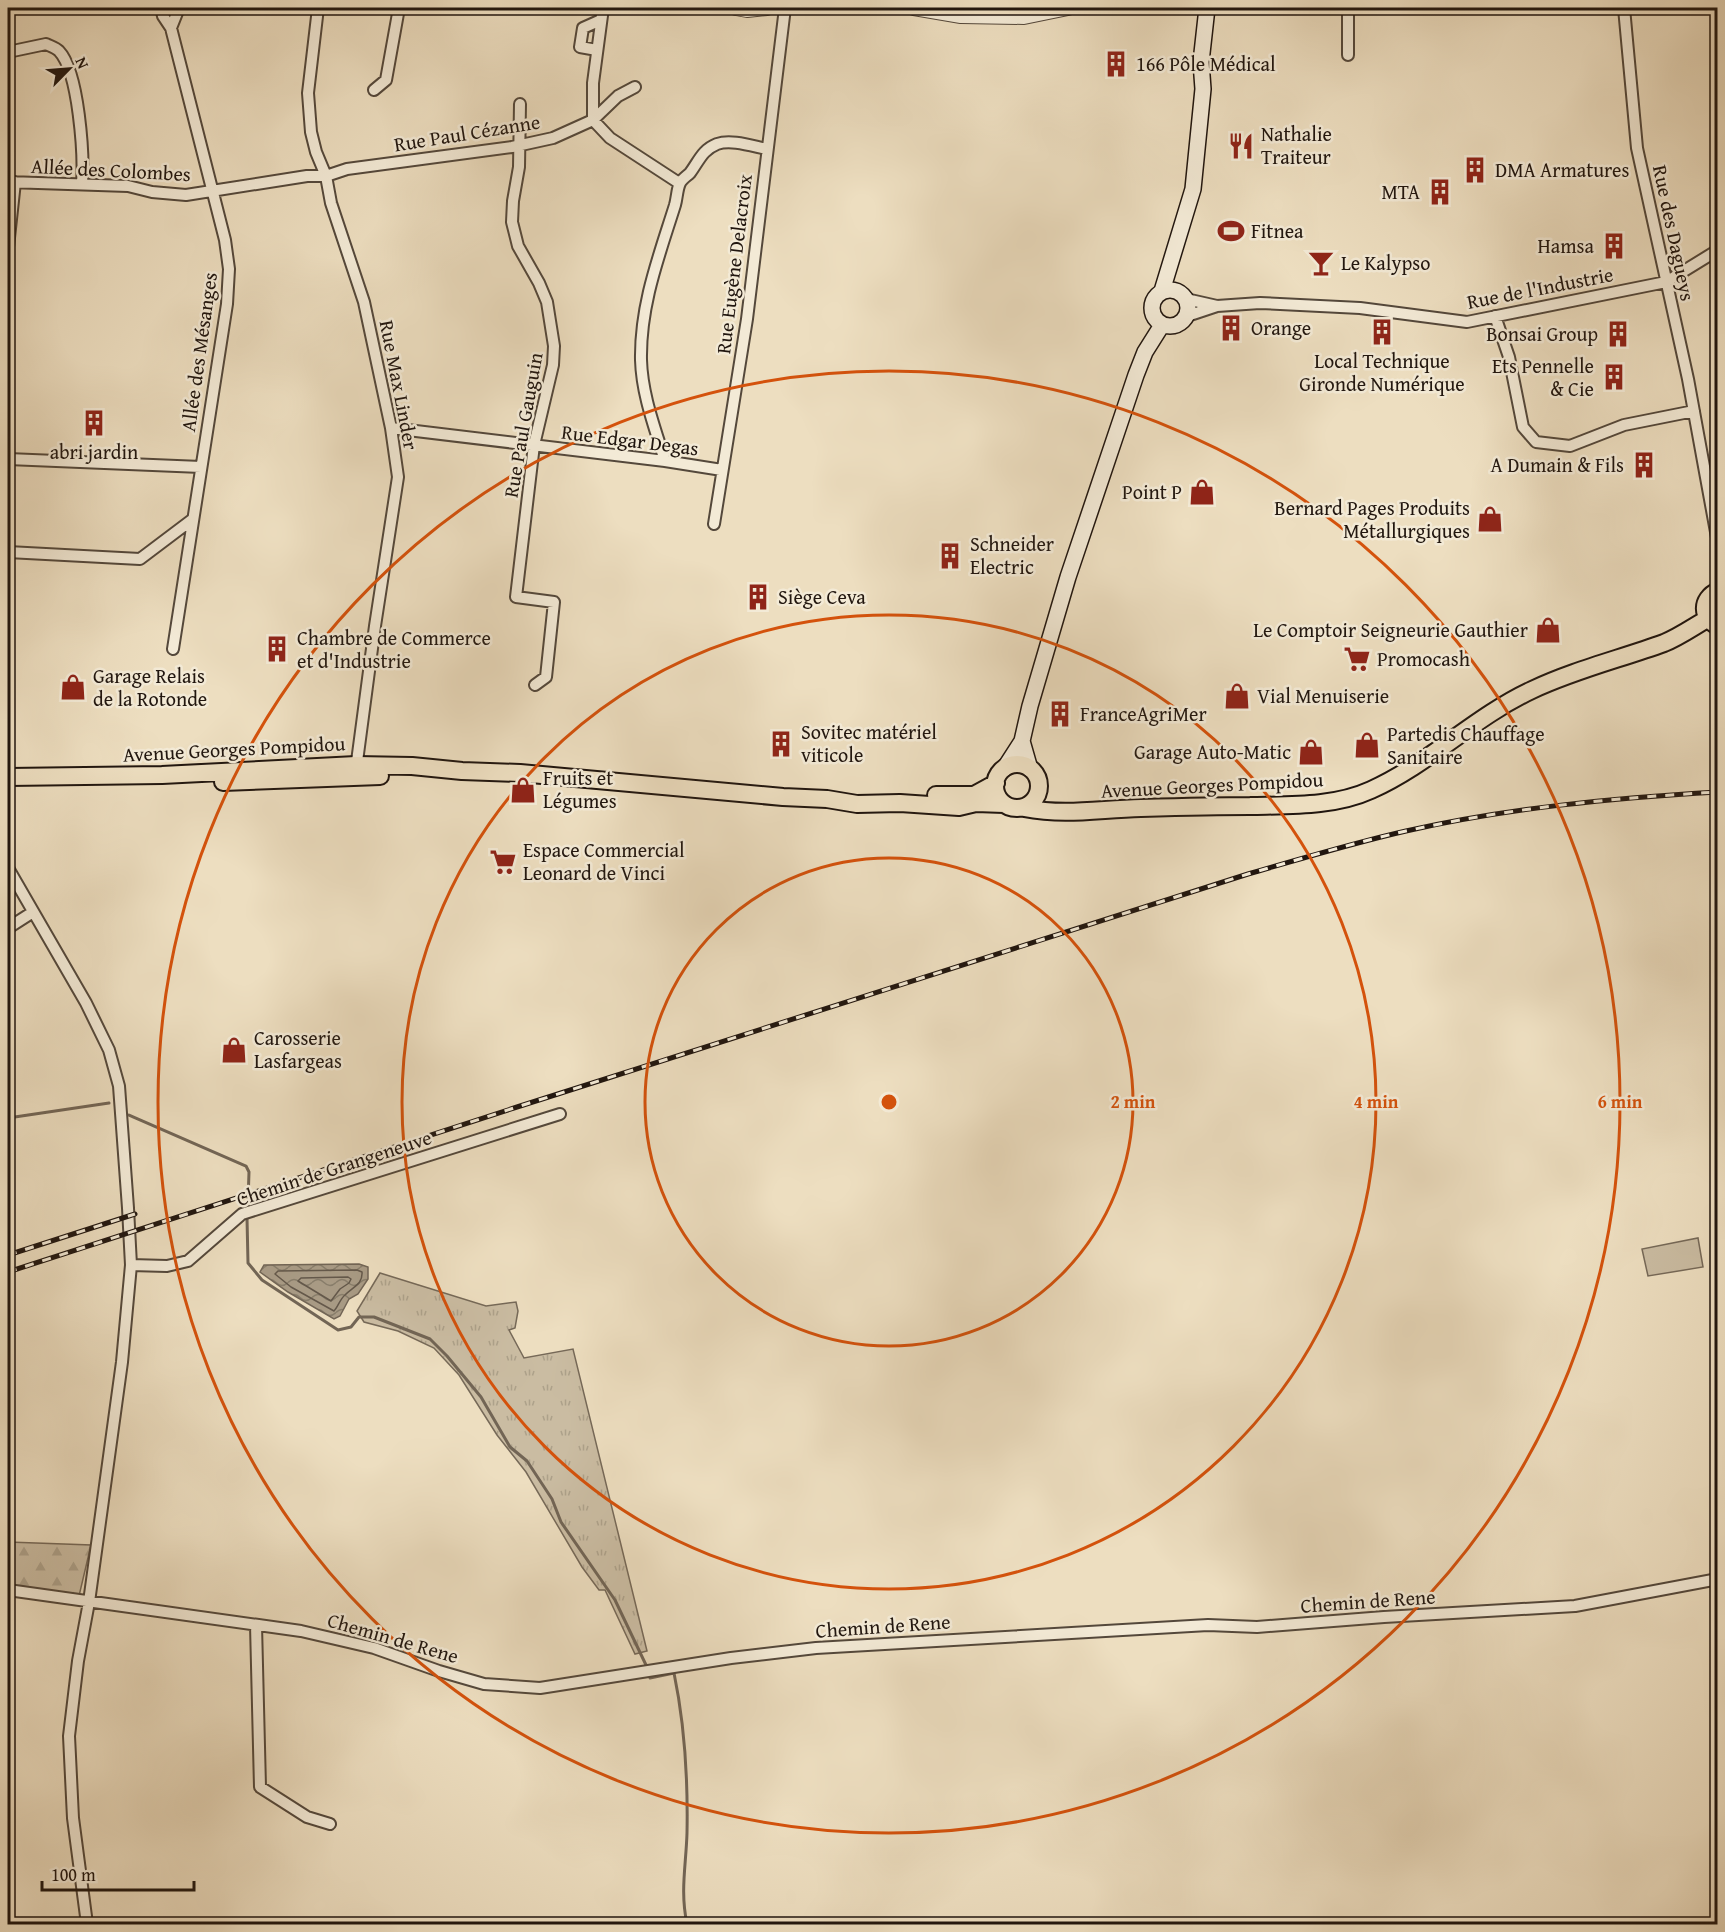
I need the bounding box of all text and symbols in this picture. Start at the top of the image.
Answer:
north arrow [39,39,99,99]
building icon: 166 Pôle Médical [1101,49,1131,79]
place label: 166 Pôle Médical [1136,49,1276,78]
text: N [69,53,96,73]
street label: Rue Paul Cézanne [392,107,542,158]
place label: Nathalie Traiteur [1261,119,1332,171]
restaurant icon: Nathalie Traiteur [1226,131,1256,161]
street label: Allée des Colombes [30,151,192,188]
building icon: DMA Armatures [1460,155,1490,185]
place label: DMA Armatures [1495,155,1629,184]
street label: Rue des Dagueys [1646,162,1703,304]
street label: Rue Eugène Delacroix [708,172,759,355]
place label: MTA [1381,177,1420,206]
building icon: MTA [1425,177,1455,207]
sports icon: Fitnea [1216,216,1246,246]
place label: Fitnea [1251,216,1304,245]
place label: Hamsa [1538,231,1595,260]
building icon: Hamsa [1599,231,1629,261]
bar icon: Le Kalypso [1306,248,1336,278]
place label: Le Kalypso [1341,248,1430,277]
street label: Rue de l'Industrie [1464,259,1616,316]
street label: Allée des Mésanges [173,270,224,433]
building icon: Orange [1216,313,1246,343]
place label: Orange [1251,313,1311,342]
building icon: Local Technique Gironde Numérique [1367,317,1397,347]
street label: Rue Max Linder [373,318,426,452]
place label: Bonsai Group [1486,319,1598,348]
building icon: Bonsai Group [1603,319,1633,349]
place label: Local Technique Gironde Numérique [1299,346,1465,398]
street label: Rue Paul Gauguin [495,350,550,500]
place label: Ets Pennelle & Cie [1492,351,1594,403]
building icon: Ets Pennelle & Cie [1599,362,1629,392]
building icon: abri jardin [79,408,109,438]
street label: Rue Edgar Degas [560,417,700,462]
place label: abri jardin [50,437,138,466]
place label: A Dumain & Fils [1491,450,1624,479]
building icon: A Dumain & Fils [1629,450,1659,480]
place label: Point P [1122,477,1182,506]
shop icon: Point P [1187,477,1217,507]
place label: Bernard Pages Produits Métallurgiques [1274,493,1470,545]
shop icon: Bernard Pages Produits Métallurgiques [1475,504,1505,534]
place label: Schneider Electric [970,529,1054,581]
building icon: Schneider Electric [935,541,965,571]
building icon: Siège Ceva [743,582,773,612]
place label: Siège Ceva [778,582,866,611]
place label: Le Comptoir Seigneurie Gauthier [1253,615,1528,644]
shop icon: Le Comptoir Seigneurie Gauthier [1533,615,1563,645]
place label: Chambre de Commerce et d'Industrie [297,623,491,675]
building icon: Chambre de Commerce et d'Industrie [262,634,292,664]
supermarket icon: Promocash [1342,644,1372,674]
place label: Promocash [1377,644,1470,673]
place label: Garage Relais de la Rotonde [93,661,207,713]
shop icon: Garage Relais de la Rotonde [58,672,88,702]
shop icon: Vial Menuiserie [1222,681,1252,711]
place label: Vial Menuiserie [1257,681,1389,710]
building icon: FranceAgriMer [1045,699,1075,729]
place label: FranceAgriMer [1080,699,1207,728]
place label: Sovitec matériel viticole [801,717,937,769]
place label: Partedis Chauffage Sanitaire [1387,719,1545,771]
street label: Avenue Georges Pompidou [122,728,346,769]
building icon: Sovitec matériel viticole [766,729,796,759]
shop icon: Partedis Chauffage Sanitaire [1352,730,1382,760]
place label: Garage Auto-Matic [1134,737,1291,766]
shop icon: Garage Auto-Matic [1296,737,1326,767]
place label: Fruits et Légumes [543,763,617,815]
street label: Avenue Georges Pompidou [1100,764,1324,805]
shop icon: Fruits et Légumes [508,775,538,805]
place label: Espace Commercial Leonard de Vinci [523,835,685,887]
supermarket icon: Espace Commercial Leonard de Vinci [488,847,518,877]
place label: Carosserie Lasfargeas [254,1023,342,1075]
shop icon: Carosserie Lasfargeas [219,1035,249,1065]
text: 2 min [1111,1088,1156,1115]
text: 4 min [1354,1088,1399,1115]
text: 6 min [1598,1088,1643,1115]
centre of rings [879,1092,899,1112]
street label: Chemin de Grangeneuve [232,1122,435,1213]
street label: Chemin de Rene [1300,1581,1436,1620]
street label: Chemin de Rene [324,1605,462,1670]
street label: Chemin de Rene [815,1606,951,1645]
scale bar [42,1854,194,1892]
text: 100 m [51,1861,96,1888]

